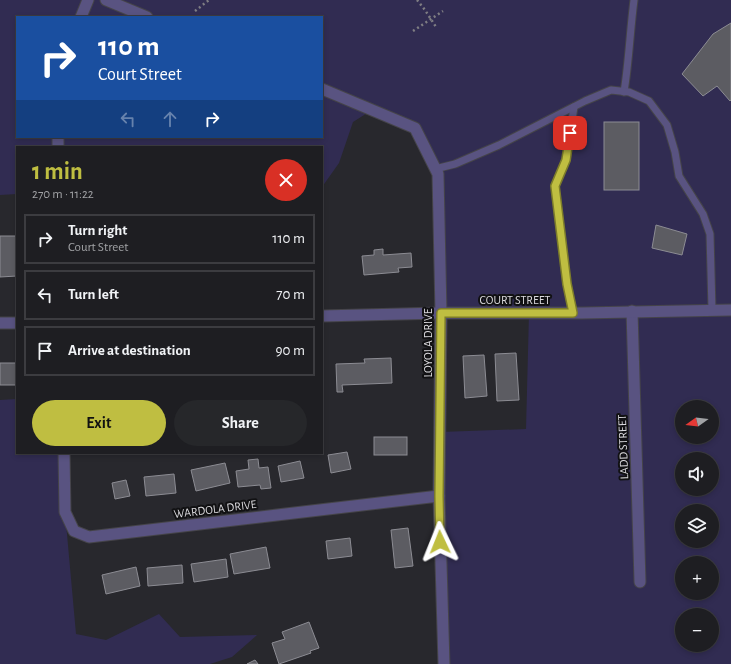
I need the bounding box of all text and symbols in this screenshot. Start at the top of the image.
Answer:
icon: right [32,32,84,84]
text: 110 m [98,33,160,61]
text: Court Street [98,66,182,84]
icon: left [117,108,139,130]
icon: ahead [159,108,181,130]
icon: right [201,108,223,130]
pin [553,116,587,150]
icon: arrive [559,122,581,144]
button: close [265,159,307,201]
text: 1 min [32,160,83,184]
text: 270 m · 11:22 [32,188,94,201]
text: Turn right [68,223,127,238]
icon: right [34,228,56,250]
text: 110 m [272,231,305,246]
text: Court Street [68,241,128,254]
icon: left [34,284,56,306]
text: Turn left [68,287,119,302]
text: 70 m [276,287,305,302]
street label: COURT STREET [480,294,551,306]
street label: LOYOLA DRIVE [422,308,434,378]
icon: arrive [34,340,56,362]
text: Arrive at destination [68,343,191,358]
text: 90 m [276,343,305,358]
button: Exit [32,400,166,446]
button: Share [174,400,307,446]
north arrow [675,400,719,444]
map controls [675,400,719,652]
street label: LADD STREET [616,414,630,480]
button: sound [675,452,719,496]
street label: WARDOLA DRIVE [173,498,257,520]
button: layers [675,504,719,548]
position arrow [419,521,461,563]
button: + [675,556,719,600]
button: − [675,608,719,652]

